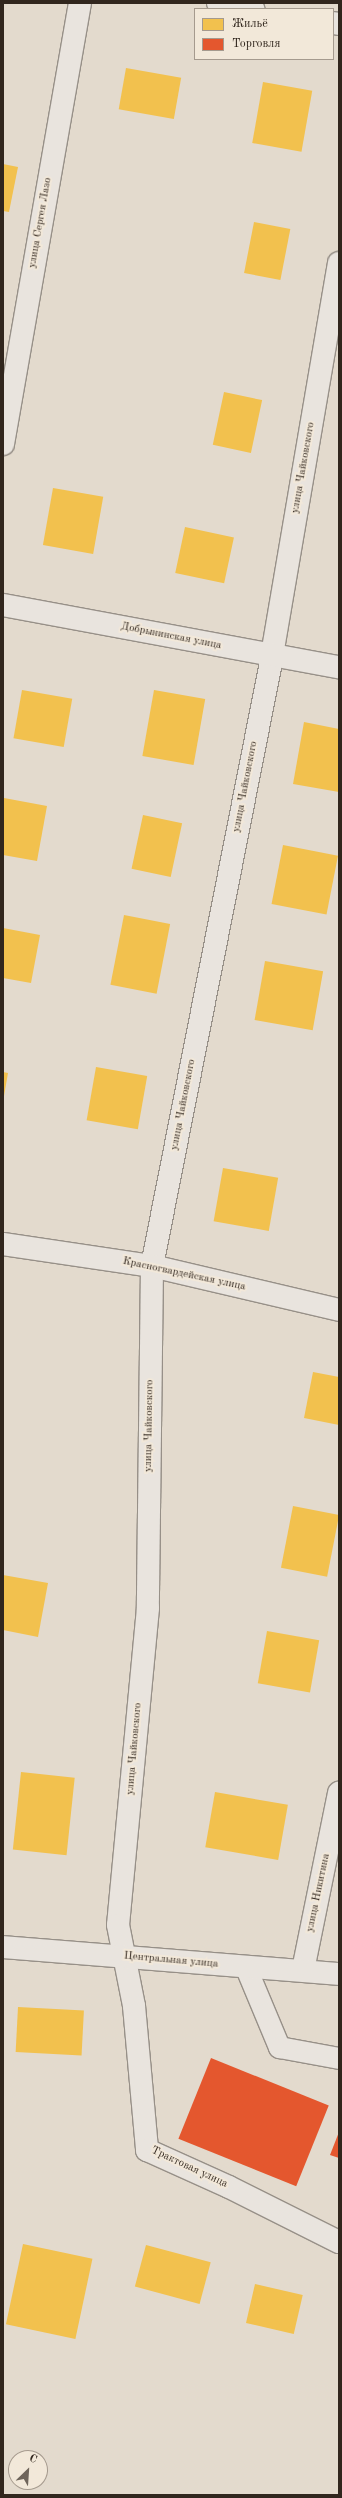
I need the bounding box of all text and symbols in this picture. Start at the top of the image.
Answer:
legend [194,8,334,60]
text: Жильё [232,18,268,30]
text: Торговля [232,38,281,50]
street label: улица Сергея Лазо [27,177,55,269]
street label: улица Чайковского [289,421,319,515]
street label: Добрынинская улица [120,621,222,653]
street label: улица Чайковского [231,740,261,834]
street label: улица Чайковского [169,1058,199,1152]
street label: Красногвардейская улица [121,1256,247,1294]
street label: улица Чайковского [143,1380,157,1472]
street label: улица Чайковского [124,1702,146,1796]
street label: улица Никитина [304,1853,334,1933]
street label: Центральная улица [123,1950,219,1972]
street label: Трактовая улица [149,2145,229,2191]
north arrow [8,2450,48,2490]
text: С [27,2453,38,2466]

